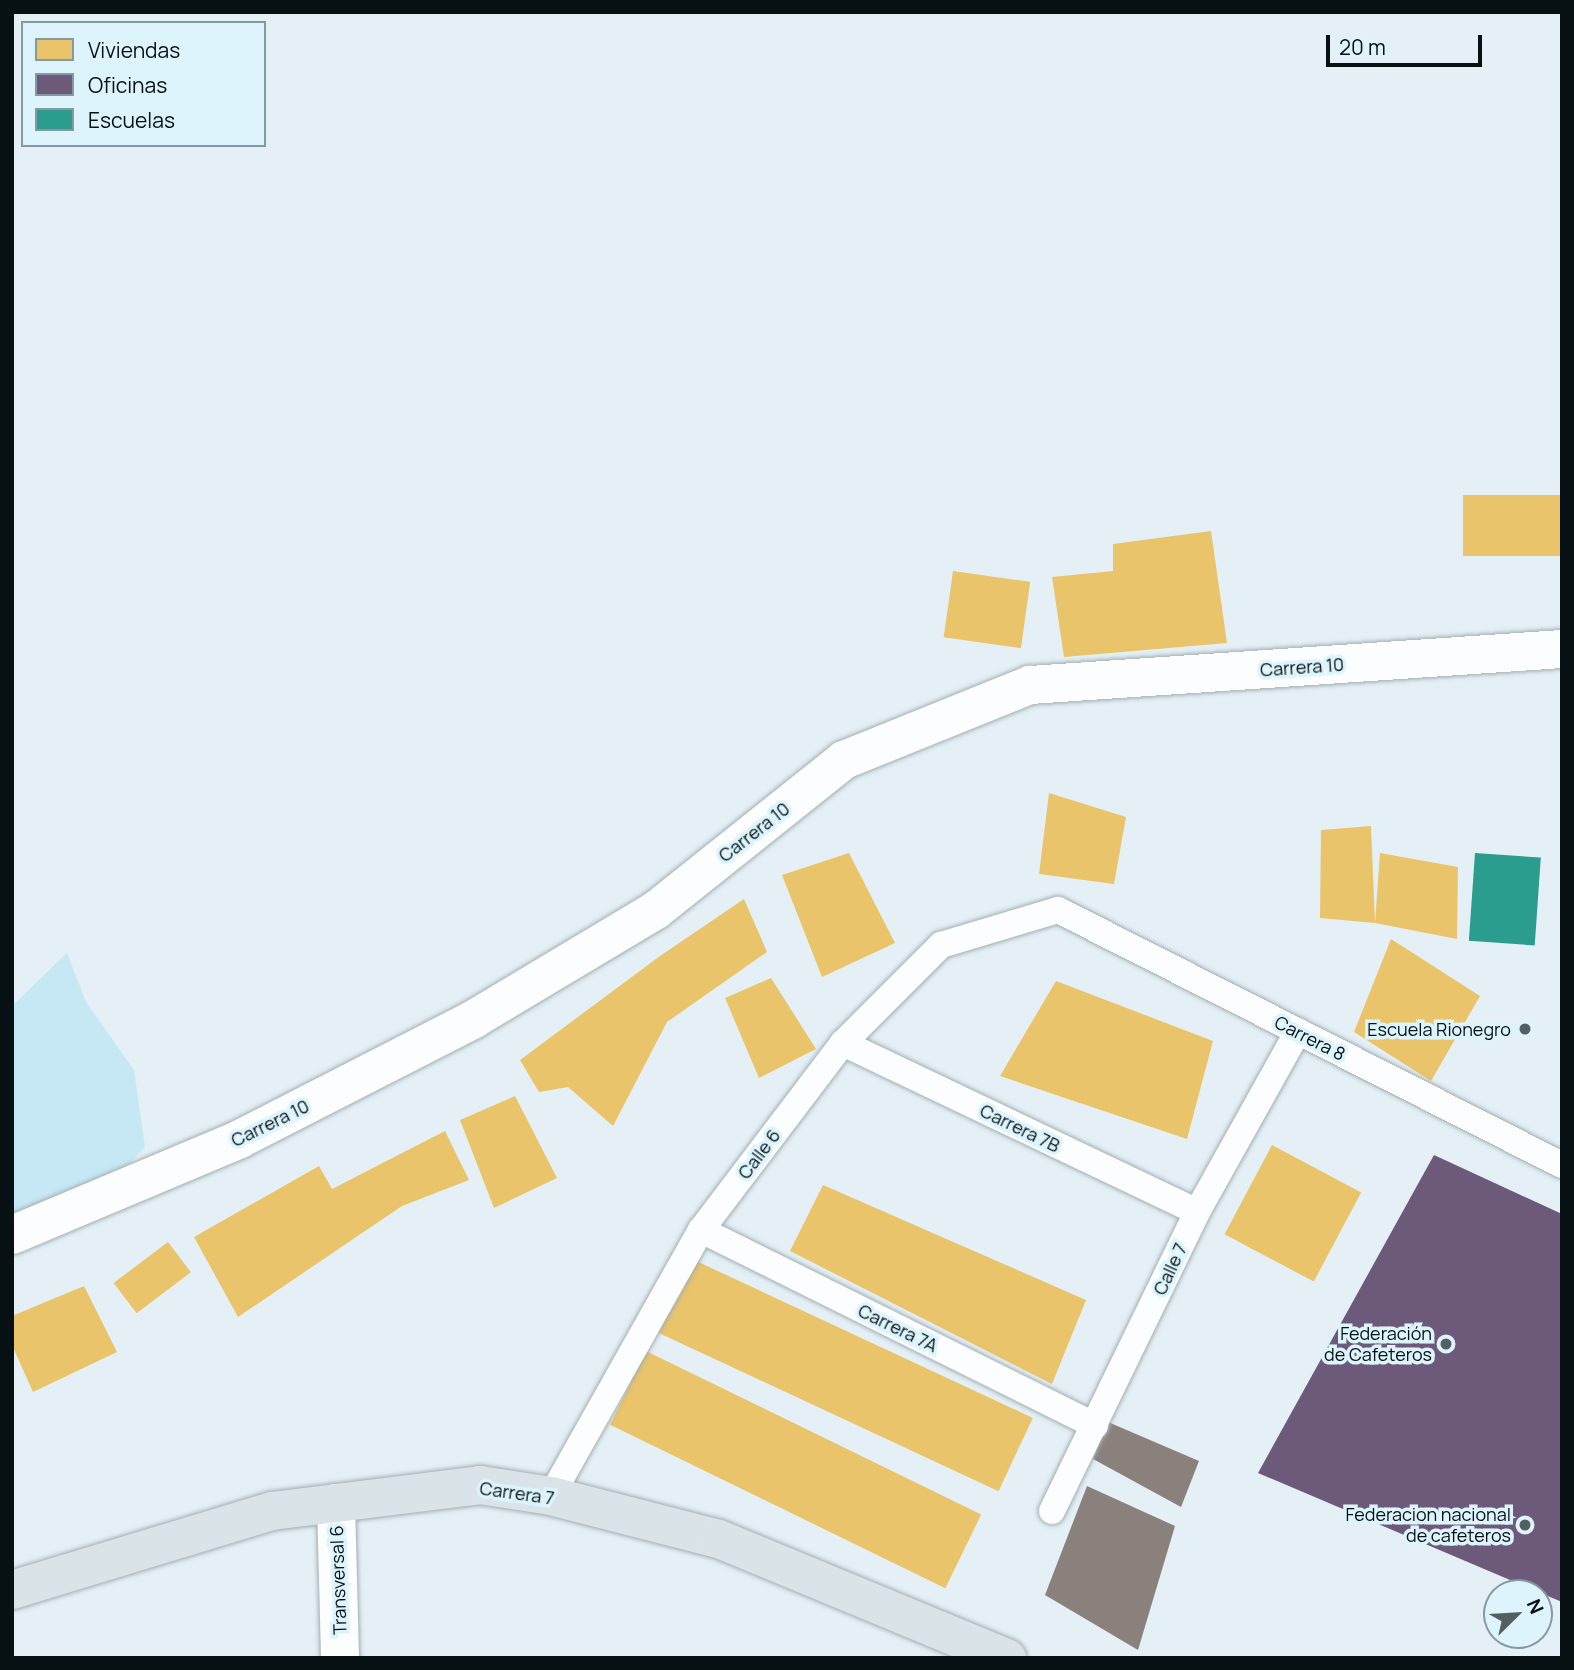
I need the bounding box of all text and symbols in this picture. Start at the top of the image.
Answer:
legend [21,21,266,147]
scale bar [1329,21,1485,65]
text: 20 m [1339,33,1386,61]
text: Viviendas [88,36,180,64]
text: Oficinas [88,71,167,99]
text: Escuelas [88,106,175,134]
street label: Carrera 10 [1259,653,1345,681]
street label: Carrera 10 [714,798,794,866]
street label: Carrera 8 [1271,1011,1349,1065]
place label: Escuela Rionegro [1367,1018,1511,1040]
marker: Escuela Rionegro [1517,1021,1533,1037]
street label: Carrera 10 [228,1095,312,1151]
street label: Carrera 7B [977,1099,1063,1157]
street label: Calle 6 [733,1125,785,1183]
street label: Calle 7 [1149,1240,1191,1298]
street label: Carrera 7A [855,1300,941,1356]
place label: Federación de Cafeteros [1324,1323,1432,1366]
marker: Federación de Cafeteros [1438,1336,1454,1352]
street label: Carrera 7 [478,1477,556,1509]
place label: Federacion nacional de cafeteros [1345,1504,1511,1546]
marker: Federacion nacional de cafeteros [1517,1517,1533,1533]
street label: Transversal 6 [325,1525,351,1635]
north arrow [1483,1579,1553,1649]
text: N [1521,1595,1550,1618]

